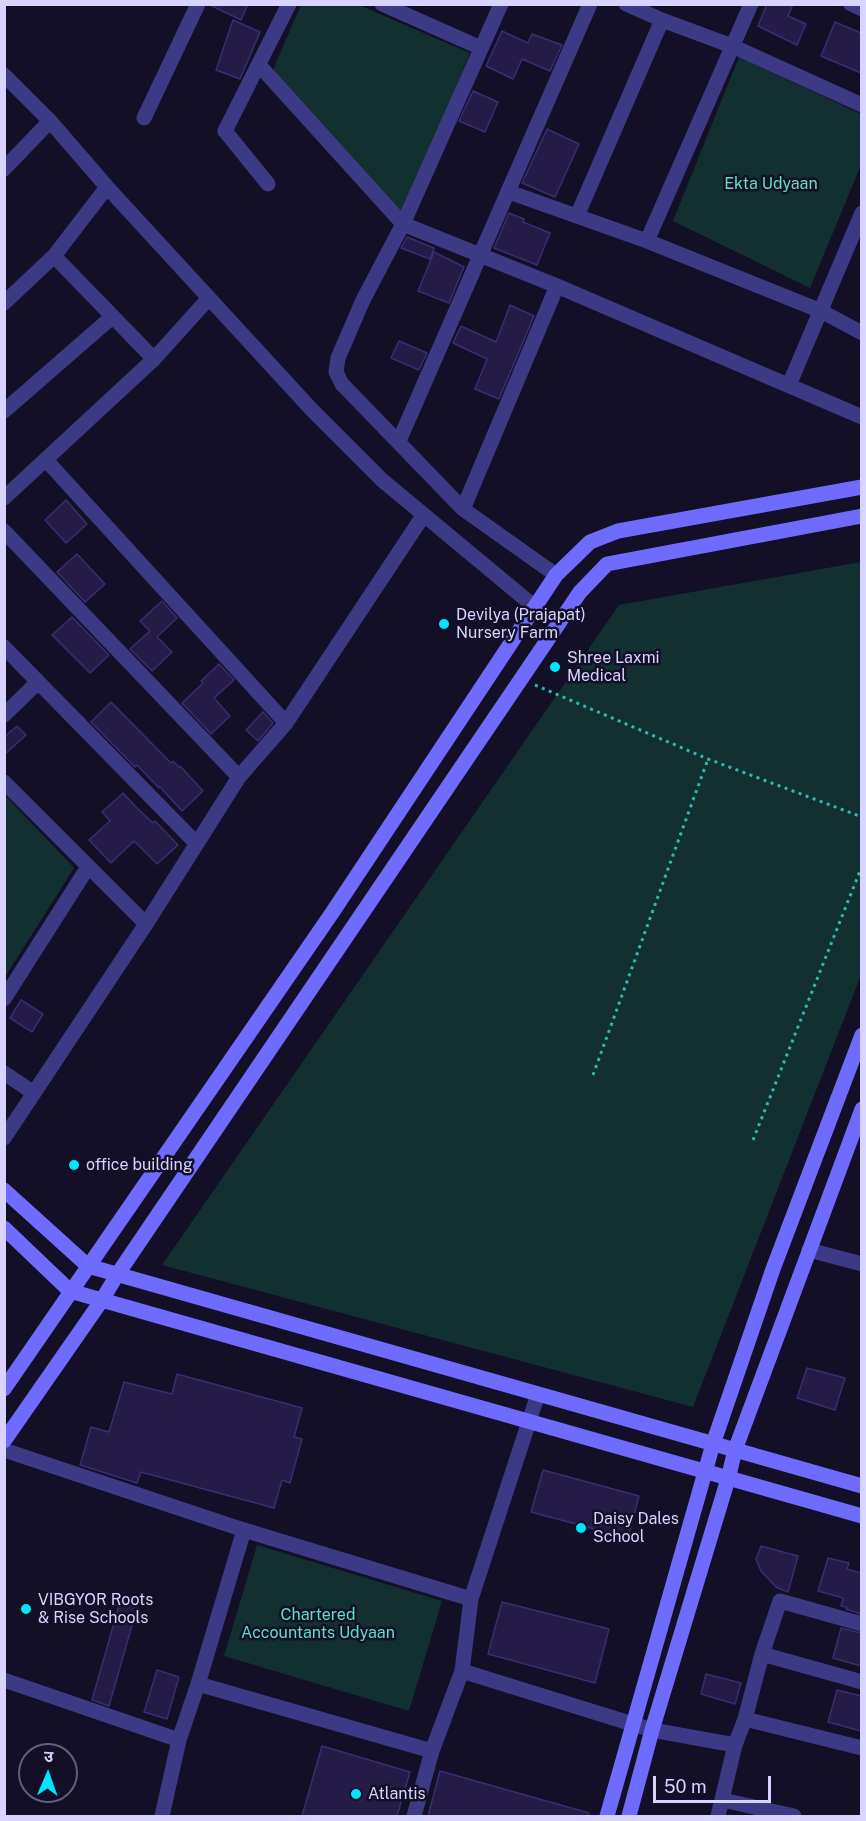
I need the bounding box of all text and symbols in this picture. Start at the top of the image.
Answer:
park label: Ekta Udyaan [724,174,818,194]
place label: Devilya (Prajapat) Nursery Farm [456,605,586,643]
marker: Devilya (Prajapat) Nursery Farm [437,617,451,631]
place label: Shree Laxmi Medical [567,648,660,686]
marker: Shree Laxmi Medical [548,660,562,674]
place label: office building [86,1155,193,1175]
marker: office building [67,1158,81,1172]
place label: Daisy Dales School [593,1509,679,1547]
marker: Daisy Dales School [574,1521,588,1535]
place label: VIBGYOR Roots & Rise Schools [38,1590,153,1628]
marker: VIBGYOR Roots & Rise Schools [19,1602,33,1616]
park label: Chartered Accountants Udyaan [241,1605,395,1643]
north arrow [18,1743,78,1803]
text: उ [44,1747,54,1766]
scale bar [656,1764,774,1802]
text: 50 m [664,1776,707,1797]
place label: Atlantis [368,1784,425,1804]
marker: Atlantis [349,1787,363,1801]

